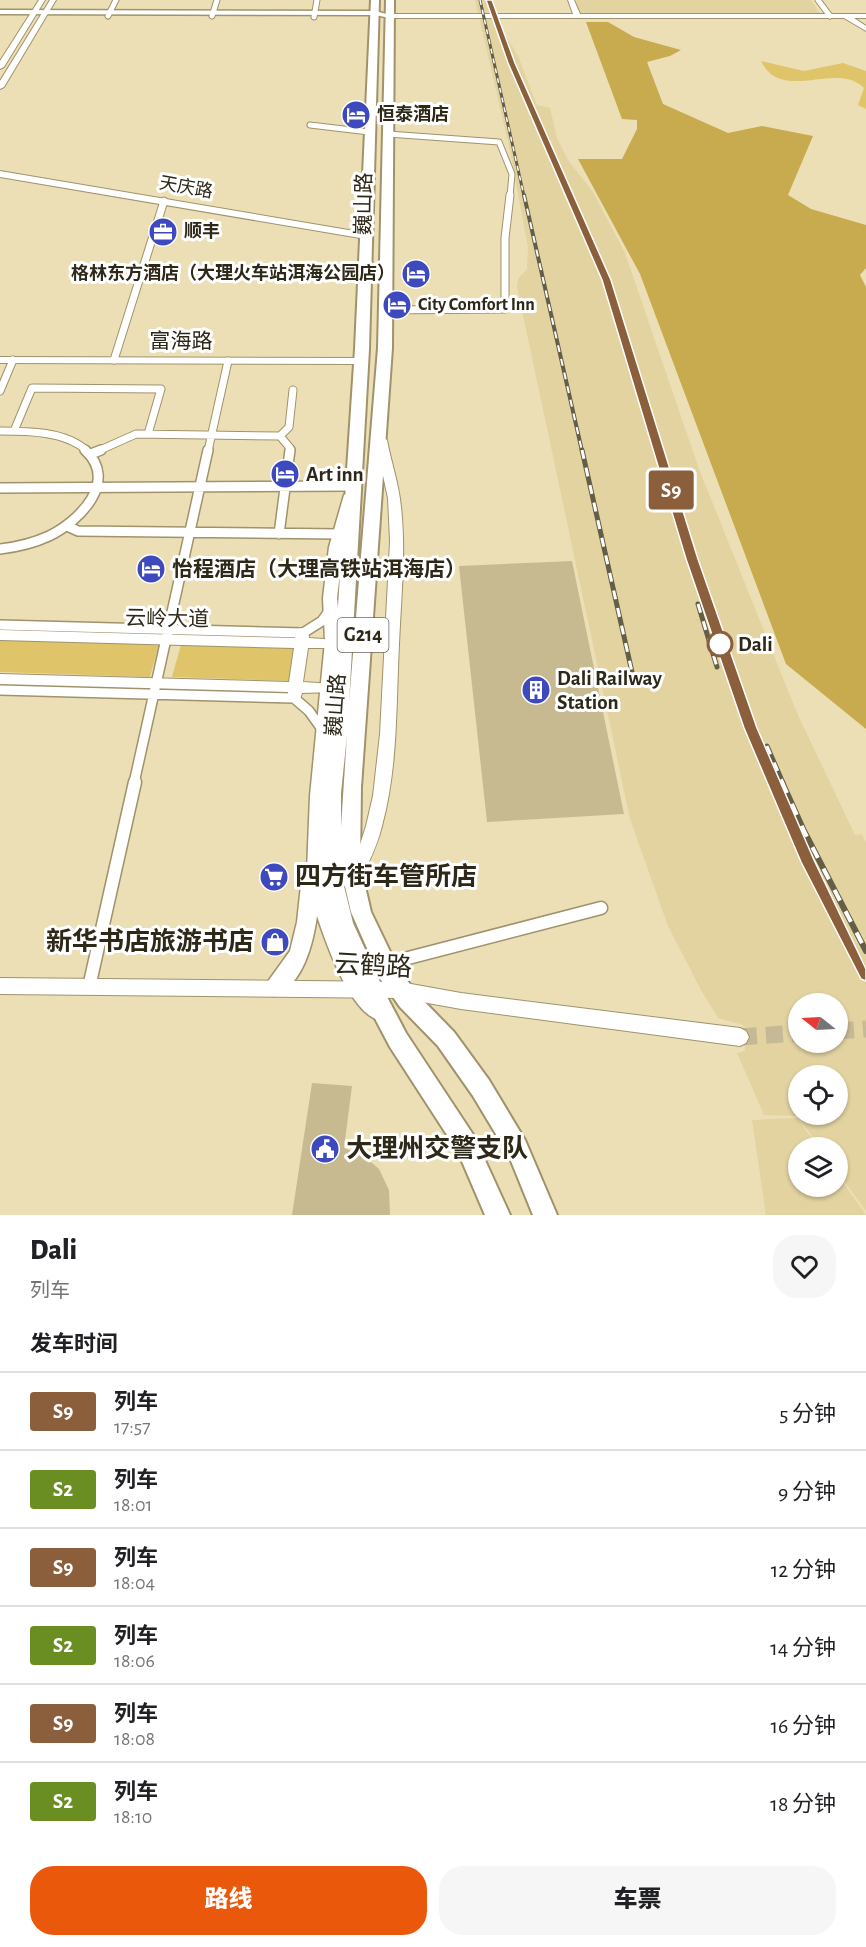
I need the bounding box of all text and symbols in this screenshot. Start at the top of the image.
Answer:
hotel icon: 恒泰酒店 [340,99,372,131]
place label: 恒泰酒店 [377,104,449,124]
street label: 天庆路 [158,172,214,202]
street label: 巍山路 [352,172,375,236]
office icon: 顺丰 [147,216,179,248]
place label: 顺丰 [184,222,220,241]
hotel icon: 格林东方酒店（大理火车站洱海公园店） [400,258,432,290]
place label: 格林东方酒店（大理火车站洱海公园店） [71,263,395,283]
hotel icon: City Comfort Inn [381,289,413,321]
place label: City Comfort Inn [418,296,535,314]
street label: 富海路 [150,330,213,352]
hotel icon: Art inn [269,458,301,490]
place label: Art inn [306,464,364,485]
line badge: S9 [644,470,698,510]
text: S9 [661,480,681,501]
hotel icon: 怡程酒店（大理高铁站洱海店） [135,553,167,585]
place label: 怡程酒店（大理高铁站洱海店） [172,557,466,580]
street label: 云岭大道 [125,607,209,630]
road number: G214 [338,618,388,652]
marker: Dali [707,631,733,657]
place label: Dali [738,634,773,655]
place label: Dali Railway Station [557,668,663,713]
street label: 巍山路 [322,673,349,737]
building icon: Dali Railway Station [520,674,552,706]
supermarket icon: 四方街车管所店 [258,861,290,893]
place label: 四方街车管所店 [295,862,477,890]
shop icon: 新华书店旅游书店 [259,926,291,958]
place label: 新华书店旅游书店 [46,927,254,955]
street label: 云鹤路 [333,950,413,981]
north arrow [788,993,848,1053]
map controls [788,993,848,1197]
button: locate [788,1065,848,1125]
public building icon: 大理州交警支队 [309,1133,341,1165]
place label: 大理州交警支队 [346,1134,528,1162]
button: layers [788,1137,848,1197]
button: heart [773,1235,836,1298]
text: Dali [30,1237,77,1265]
text: 列车 [30,1281,70,1301]
text: 发车时间 [30,1333,118,1355]
text: 列车 [114,1391,158,1413]
text: S9 [53,1401,73,1422]
text: 5 分钟 [779,1403,836,1425]
text: 17:57 [114,1417,151,1437]
text: 列车 [114,1469,158,1491]
text: S2 [53,1479,73,1500]
text: 9 分钟 [778,1481,836,1503]
text: 18:01 [114,1495,152,1515]
text: 列车 [114,1547,158,1569]
text: S9 [53,1557,73,1578]
text: 12 分钟 [771,1559,836,1581]
text: 18:04 [114,1573,155,1593]
text: 列车 [114,1625,158,1647]
text: S2 [53,1635,73,1656]
text: 14 分钟 [770,1637,836,1659]
text: 18:06 [114,1651,155,1671]
text: 列车 [114,1703,158,1725]
text: S9 [53,1713,73,1734]
text: 16 分钟 [770,1715,836,1737]
text: 18:08 [114,1729,155,1749]
text: 列车 [114,1781,158,1803]
text: S2 [53,1791,73,1812]
text: 18 分钟 [770,1793,836,1815]
text: 18:10 [114,1807,152,1827]
button: 路线 [30,1866,427,1935]
button: 车票 [439,1866,836,1935]

